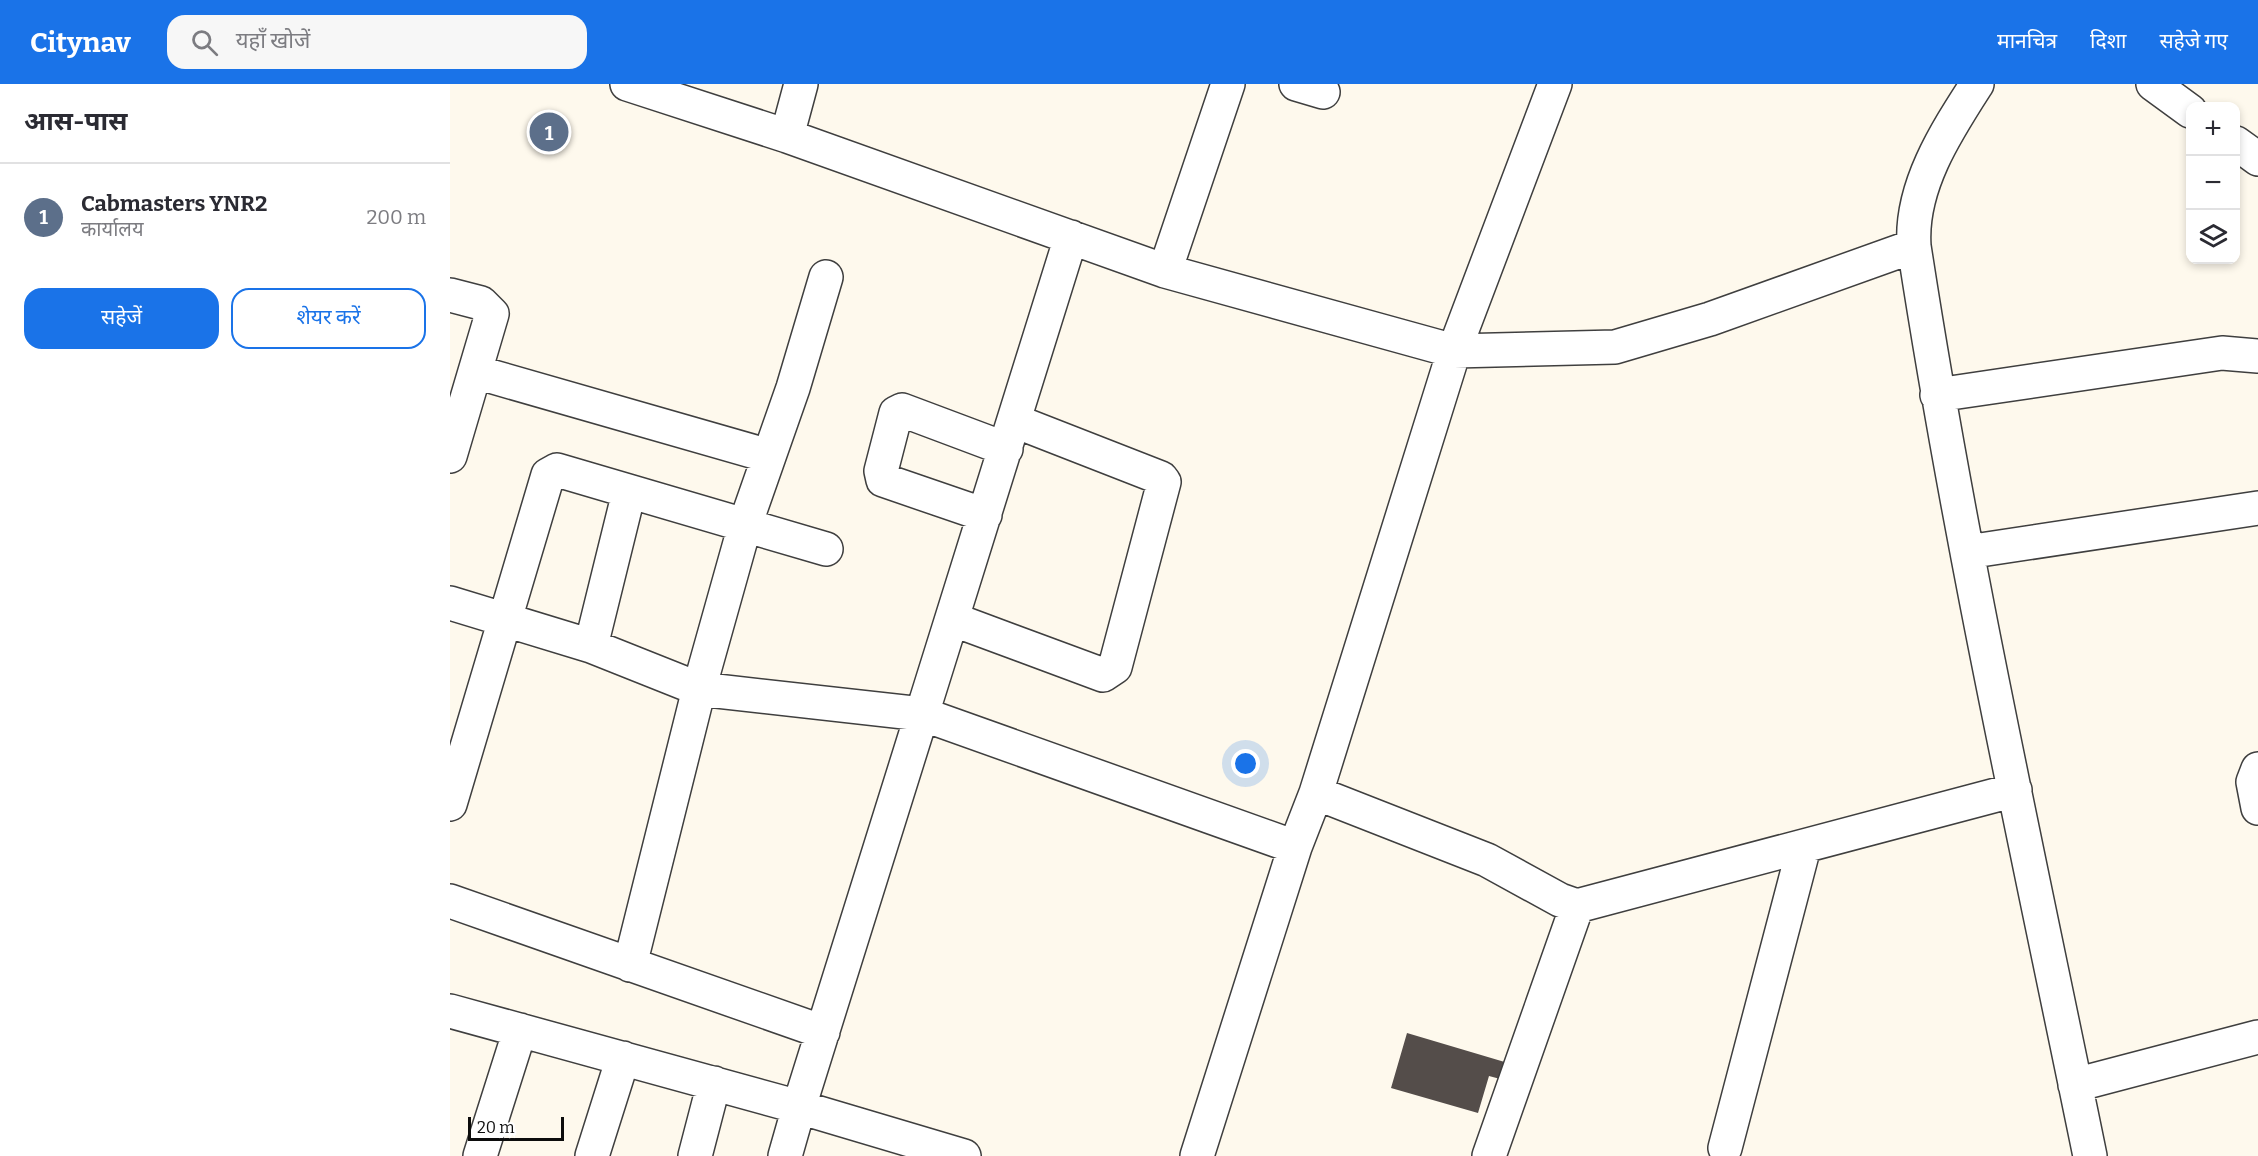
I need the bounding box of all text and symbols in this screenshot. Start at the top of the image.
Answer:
search box [167,15,587,69]
text: Citynav [30,26,131,59]
icon: search [188,26,221,59]
text: यहाँ खोजें [236,27,310,54]
text: मानचित्र [1997,28,2057,54]
text: दिशा [2090,28,2126,54]
text: सहेजे गए [2159,28,2228,54]
map controls [2186,102,2240,264]
button: + [2186,102,2240,156]
text: आस-पास [24,106,127,137]
pin: 1 [530,110,568,154]
button: − [2186,156,2240,210]
text: Cabmasters YNR2 [81,190,267,217]
text: 1 [39,205,48,229]
text: 200 m [366,205,426,229]
button: layers [2186,210,2240,264]
text: कार्यालय [81,217,143,241]
button: सहेजें [24,288,219,349]
button: शेयर करें [231,288,426,349]
your location [1231,749,1260,778]
scale bar [468,1114,564,1142]
text: 20 m [477,1118,514,1137]

